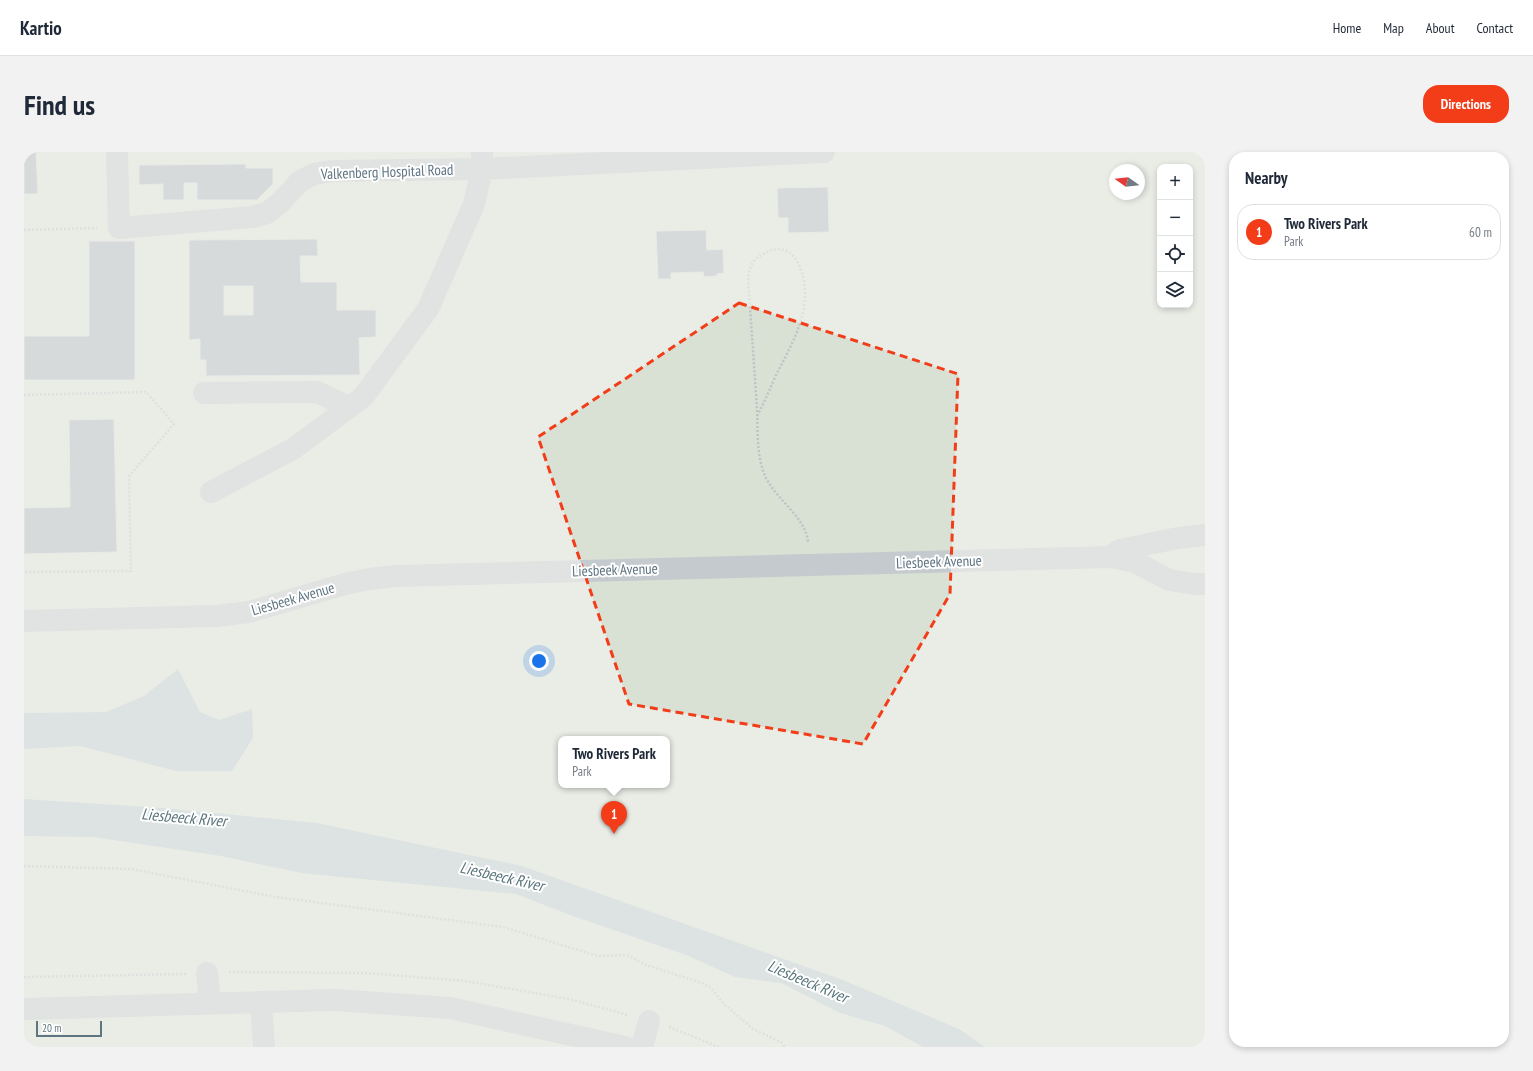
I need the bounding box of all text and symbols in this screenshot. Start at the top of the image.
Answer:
text: Kartio [20,16,62,40]
text: Home [1333,19,1361,37]
text: Map [1383,19,1404,37]
text: About [1426,19,1455,37]
text: Contact [1477,19,1513,37]
button: Directions [1423,85,1509,123]
text: Find us [24,86,95,123]
street label: Valkenberg Hospital Road [319,160,454,183]
north arrow [1109,164,1145,200]
map controls [1157,164,1193,308]
button: + [1157,164,1193,200]
text: Nearby [1245,167,1288,189]
button: − [1157,200,1193,236]
text: Two Rivers Park [1284,214,1368,233]
text: 1 [1256,224,1262,241]
text: 60 m [1469,224,1492,241]
text: Park [1284,233,1303,250]
button: locate [1157,236,1193,272]
button: layers [1157,272,1193,308]
street label: Liesbeek Avenue [896,551,982,572]
street label: Liesbeek Avenue [572,559,658,580]
street label: Liesbeek Avenue [249,578,337,619]
your location [529,651,549,671]
popup [558,736,670,788]
text: Two Rivers Park [572,744,656,763]
text: Park [572,763,592,780]
pin: 1 [601,801,627,834]
water label: Liesbeeck River [141,803,230,831]
water label: Liesbeeck River [458,857,548,896]
water label: Liesbeeck River [765,955,854,1008]
scale bar [36,1019,102,1038]
text: 20 m [42,1021,61,1035]

